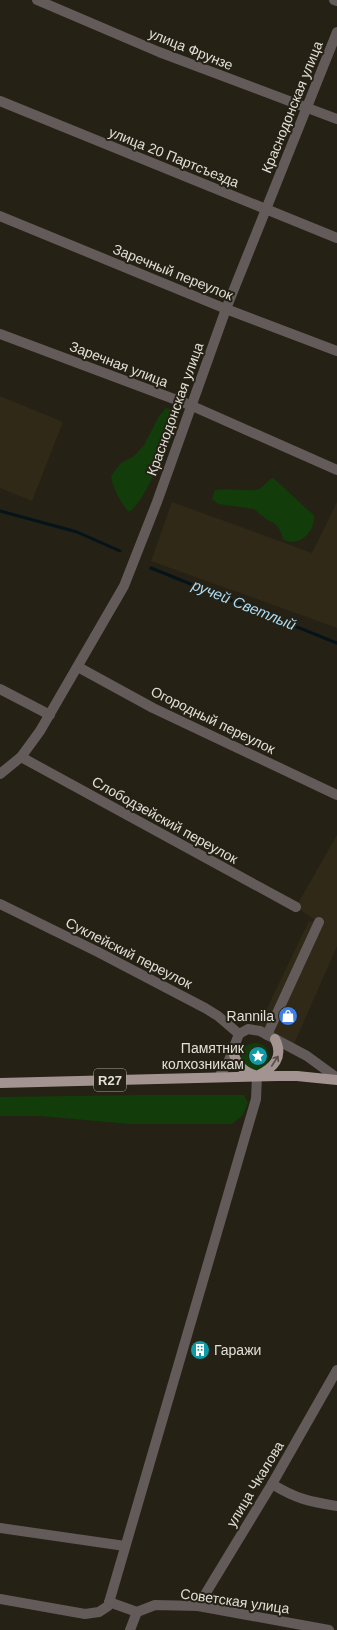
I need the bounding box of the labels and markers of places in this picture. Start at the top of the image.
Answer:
shop icon: Rannila [277,1005,299,1027]
place label: Rannila [227,1008,274,1024]
place label: Памятник колхозникам [162,1040,245,1072]
place icon: Памятник колхозникам [247,1045,269,1067]
building icon: Гаражи [189,1339,211,1361]
place label: Гаражи [214,1342,261,1358]

